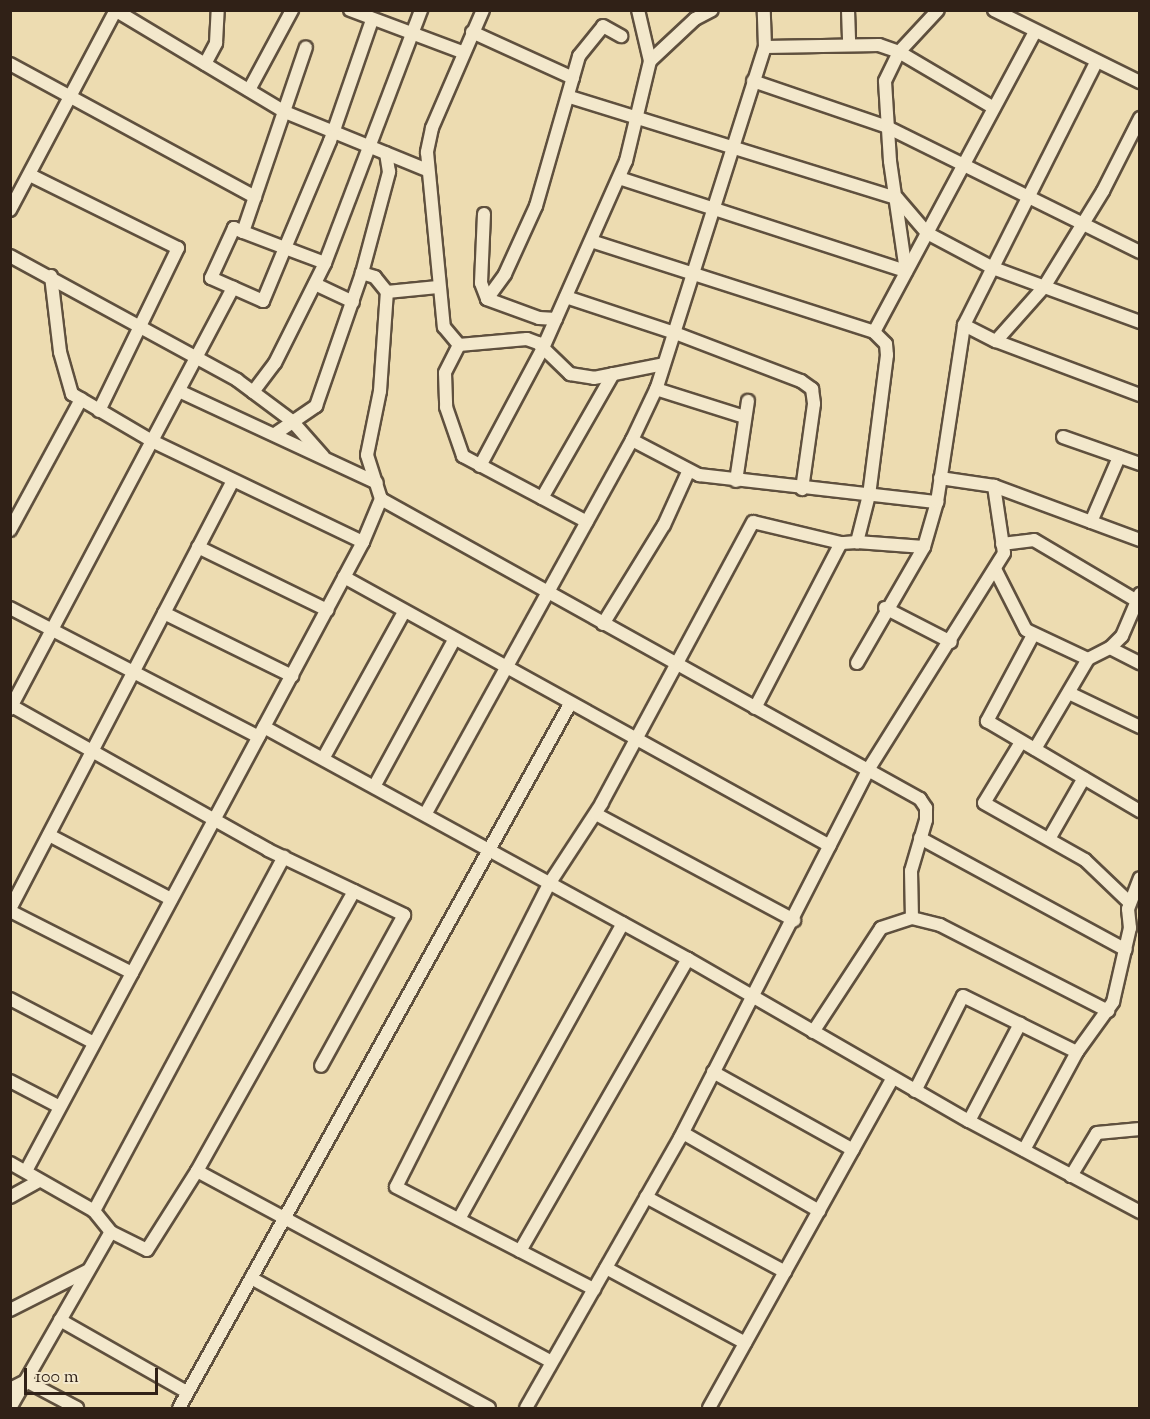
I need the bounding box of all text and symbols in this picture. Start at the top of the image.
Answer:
scale bar [27,1356,160,1394]
text: 100 m [35,1365,79,1391]

